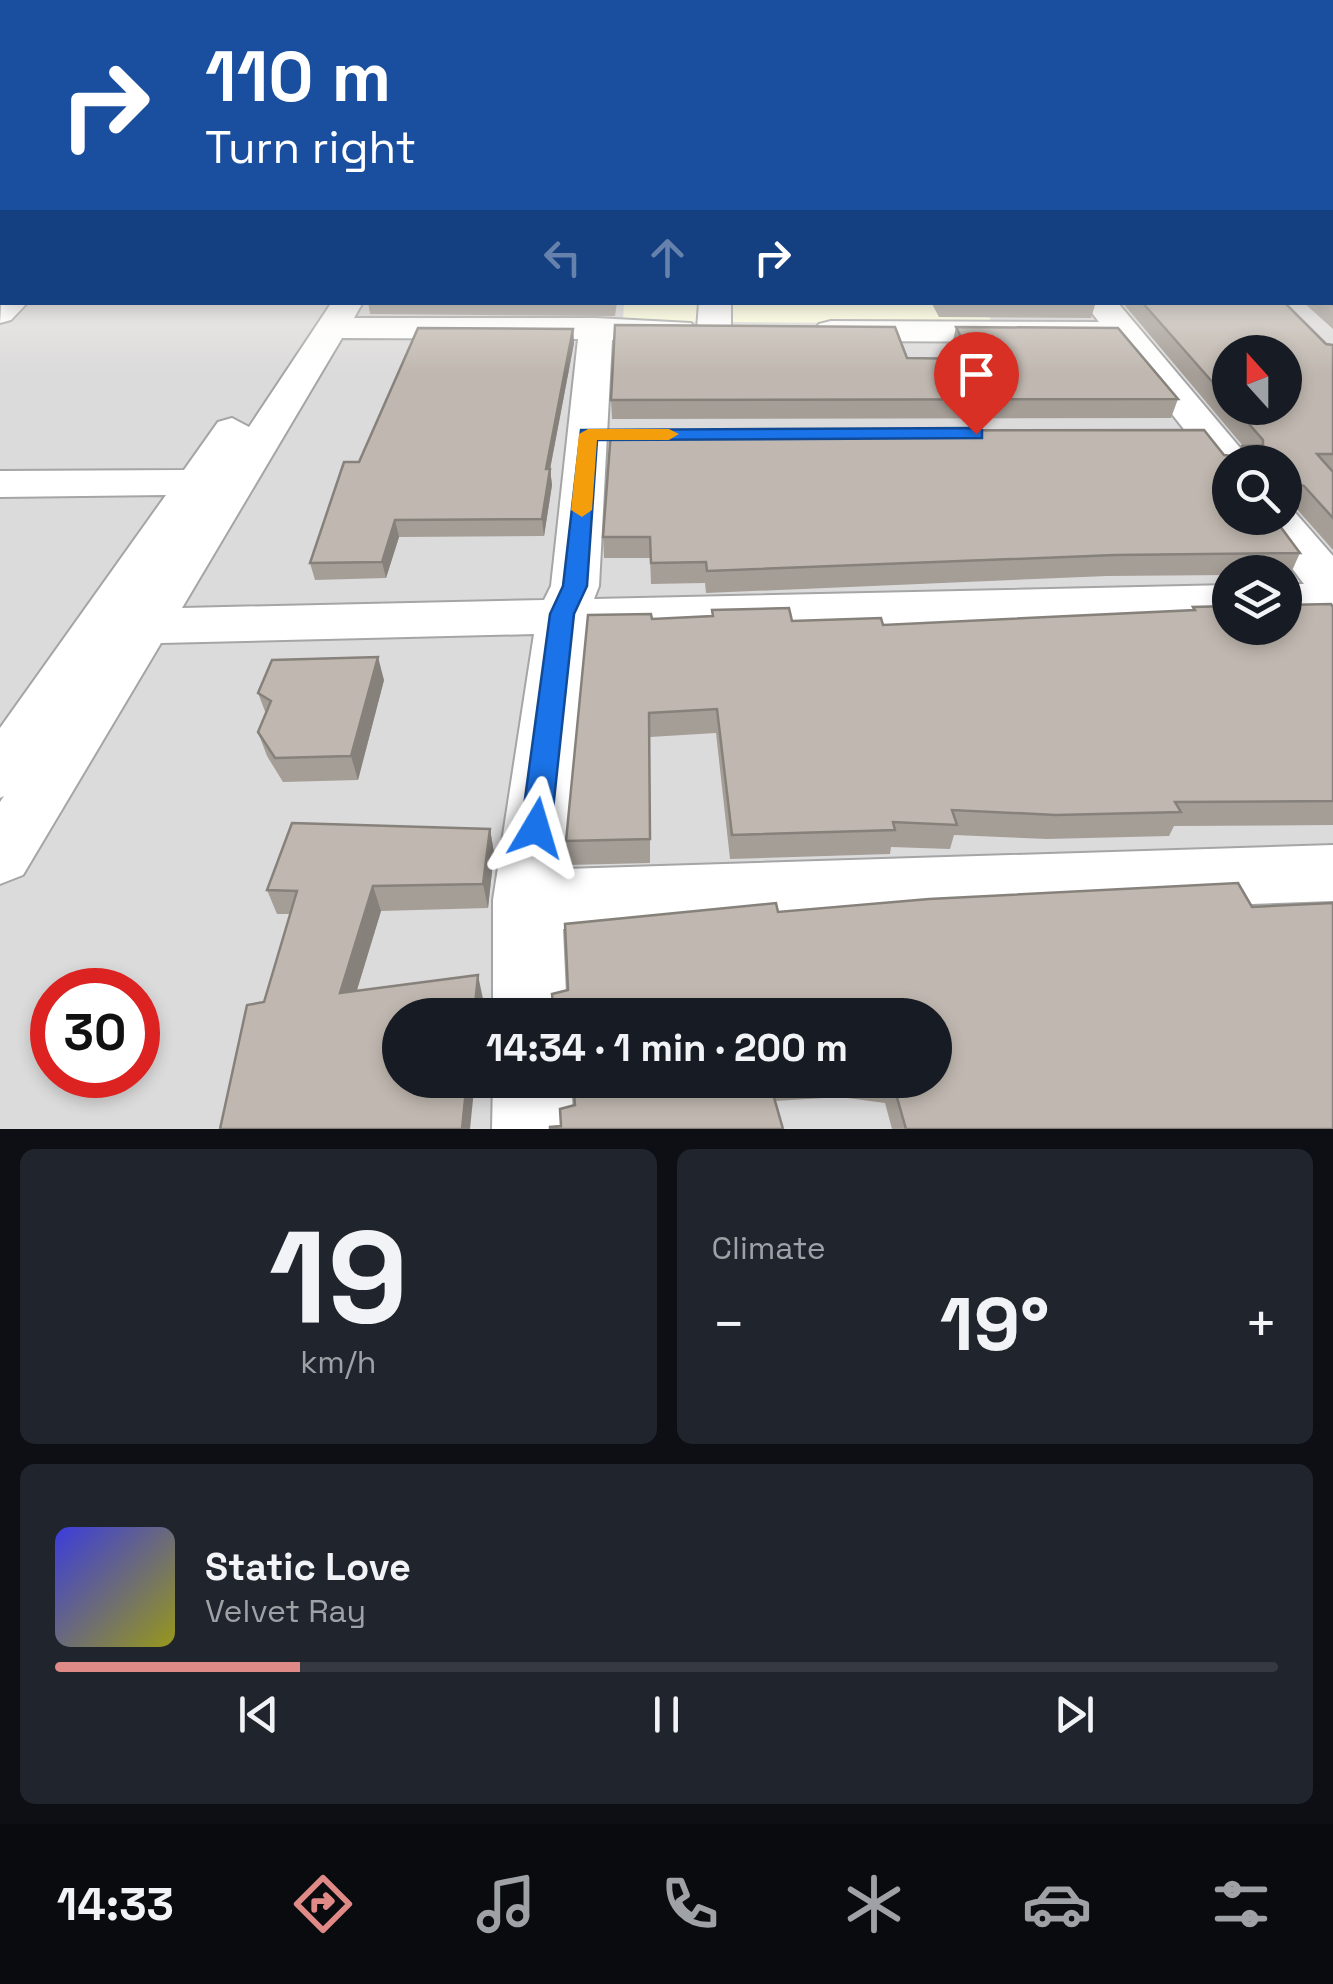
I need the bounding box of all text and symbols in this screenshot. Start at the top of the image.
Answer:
text: 110 m [205,32,391,121]
icon: right [40,40,170,170]
text: Turn right [205,119,416,176]
icon: left [535,230,590,285]
icon: ahead [640,230,695,285]
icon: right [745,230,800,285]
pin [934,332,1019,435]
north arrow [1212,335,1302,425]
map controls [1212,335,1302,645]
icon: arrive [949,347,1004,402]
button: search [1212,445,1302,535]
button: layers [1212,555,1302,645]
position arrow [484,776,588,880]
speed limit sign: 30 [30,968,160,1098]
text: 14:34 · 1 min · 200 m [486,1024,848,1072]
text: 19 [269,1194,408,1360]
text: Climate [712,1228,826,1268]
text: 19° [940,1276,1050,1372]
text: − [712,1289,746,1359]
text: + [1244,1289,1278,1359]
text: km/h [300,1342,376,1382]
text: Static Love [205,1543,411,1591]
text: Velvet Ray [205,1591,366,1631]
icon: previous [231,1687,286,1742]
icon: pause [639,1687,694,1742]
icon: next [1047,1687,1102,1742]
icon: directions [288,1869,358,1939]
icon: music [471,1869,541,1939]
icon: phone [655,1869,725,1939]
icon: climate [839,1869,909,1939]
icon: car [1022,1869,1092,1939]
icon: filters [1206,1869,1276,1939]
text: 14:33 [57,1876,174,1933]

